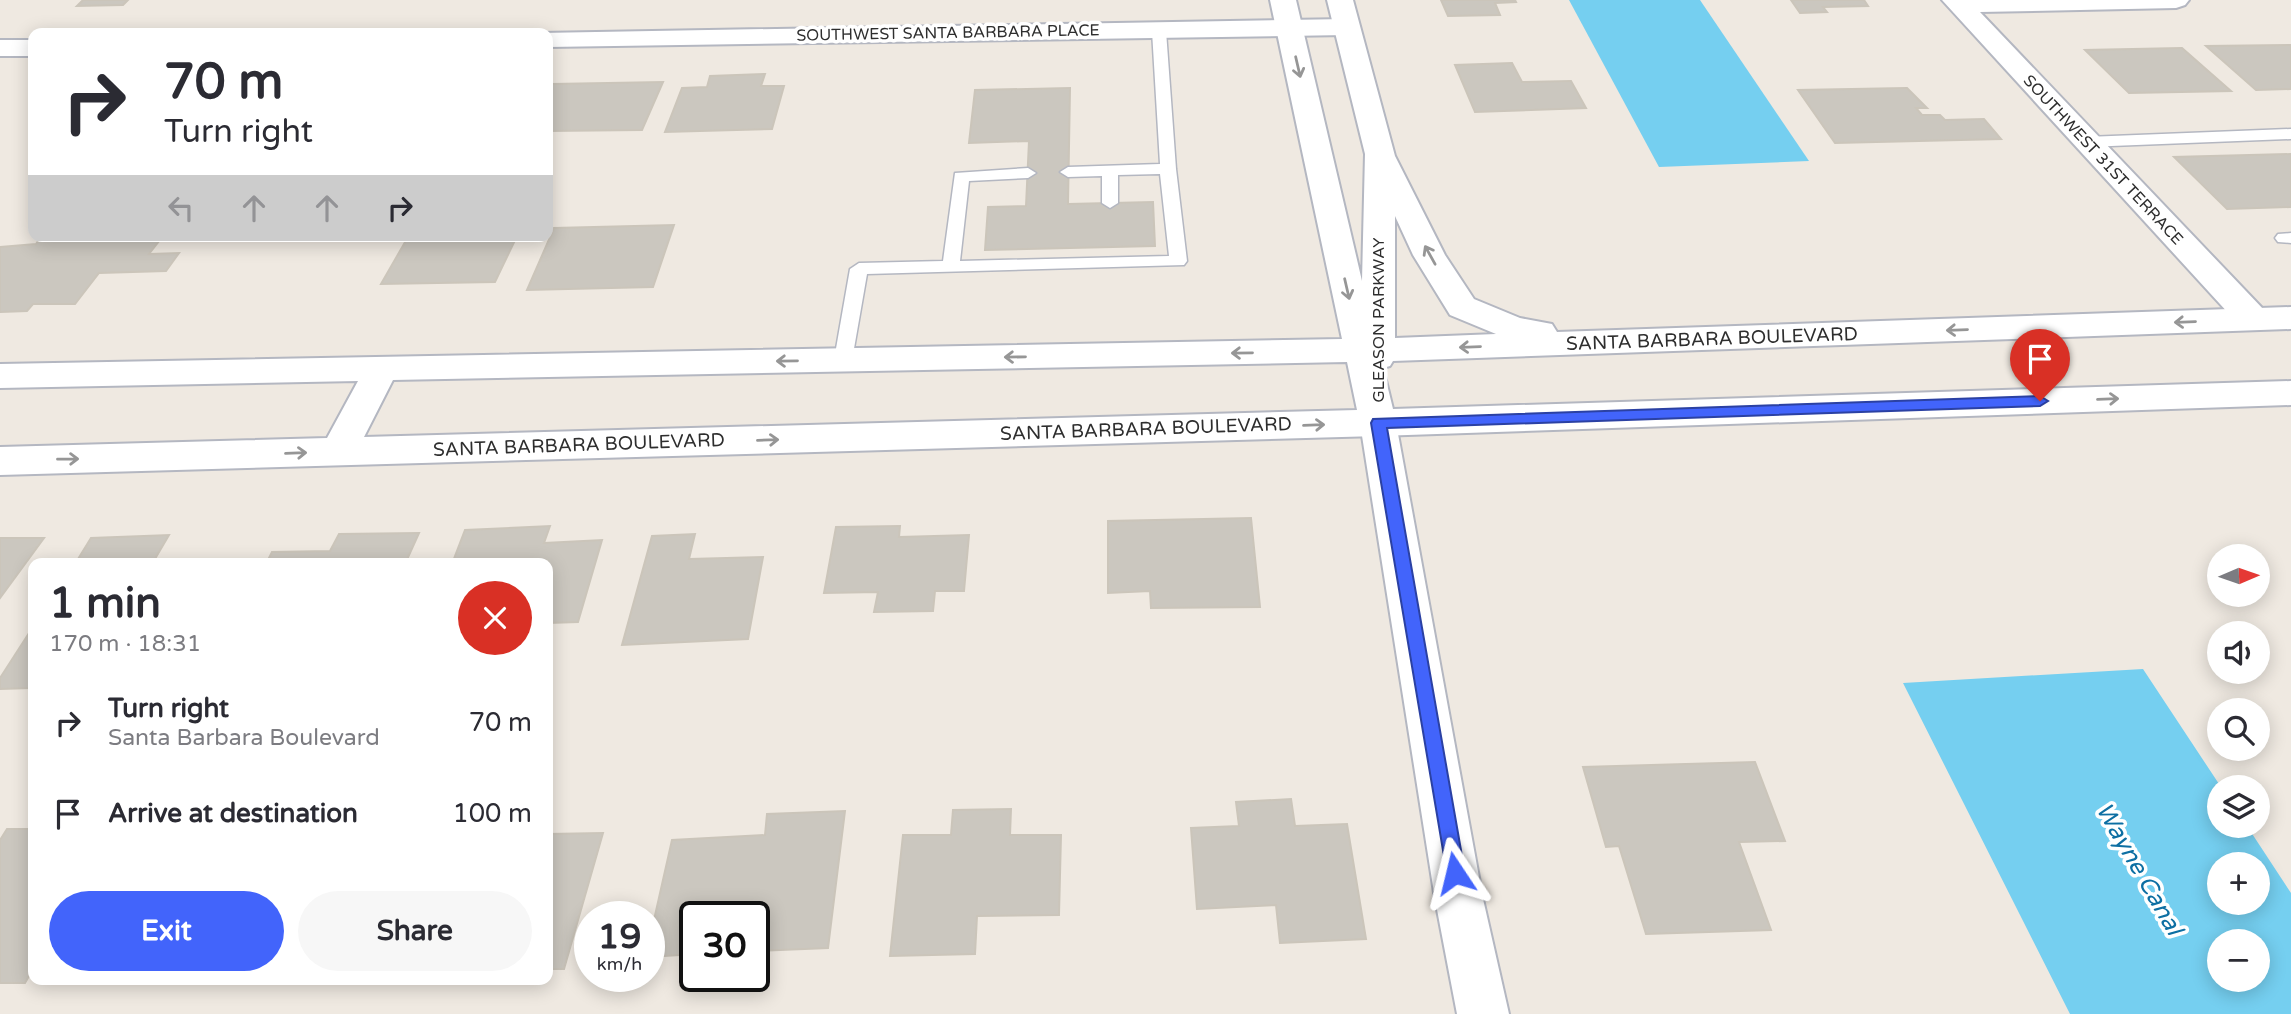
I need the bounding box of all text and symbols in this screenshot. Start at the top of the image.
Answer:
street label: SOUTHWEST SANTA BARBARA PLACE [796,20,1100,46]
text: 70 m [164,53,283,112]
one-way arrow [1291,55,1305,78]
icon: right [49,56,140,147]
street label: SOUTHWEST 31ST TERRACE [2019,71,2187,249]
text: Turn right [164,113,313,151]
icon: left [162,189,200,227]
icon: ahead [235,189,273,227]
icon: ahead [308,189,346,227]
icon: right [381,189,419,227]
street label: GLEASON PARKWAY [1369,238,1389,402]
one-way arrow [1423,246,1437,266]
one-way arrow [1341,277,1355,300]
one-way arrow [2173,315,2196,328]
street label: SANTA BARBARA BOULEVARD [1566,323,1858,355]
one-way arrow [1946,323,1969,336]
pin [2010,329,2070,401]
icon: arrive [2021,340,2059,378]
one-way arrow [1458,341,1481,354]
one-way arrow [1231,346,1254,359]
one-way arrow [1004,350,1027,364]
one-way arrow [776,354,799,368]
one-way arrow [2097,392,2120,406]
street label: SANTA BARBARA BOULEVARD [1000,413,1292,445]
one-way arrow [1302,418,1325,431]
street label: SANTA BARBARA BOULEVARD [433,429,725,461]
one-way arrow [756,433,779,447]
one-way arrow [284,447,307,460]
one-way arrow [56,453,79,466]
north arrow [2207,544,2270,607]
map controls [2207,544,2270,992]
text: 1 min [49,578,161,629]
button: close [458,581,532,655]
button: sound [2207,621,2270,684]
text: 170 m · 18:31 [49,630,201,658]
text: Turn right [108,693,229,724]
button: search [2207,698,2270,761]
icon: right [49,704,87,742]
text: 70 m [469,707,532,738]
text: Santa Barbara Boulevard [108,724,380,752]
button: layers [2207,775,2270,838]
icon: arrive [49,795,87,833]
text: Arrive at destination [108,798,358,829]
text: 100 m [452,798,532,829]
water label: Wayne Canal [2089,798,2190,943]
position arrow [1418,836,1492,910]
button: + [2207,852,2270,915]
button: Exit [49,891,284,971]
button: Share [298,891,532,971]
speed limit sign: 30 [679,901,770,992]
text: 19 [598,916,641,958]
button: − [2207,929,2270,992]
text: km/h [597,953,642,975]

